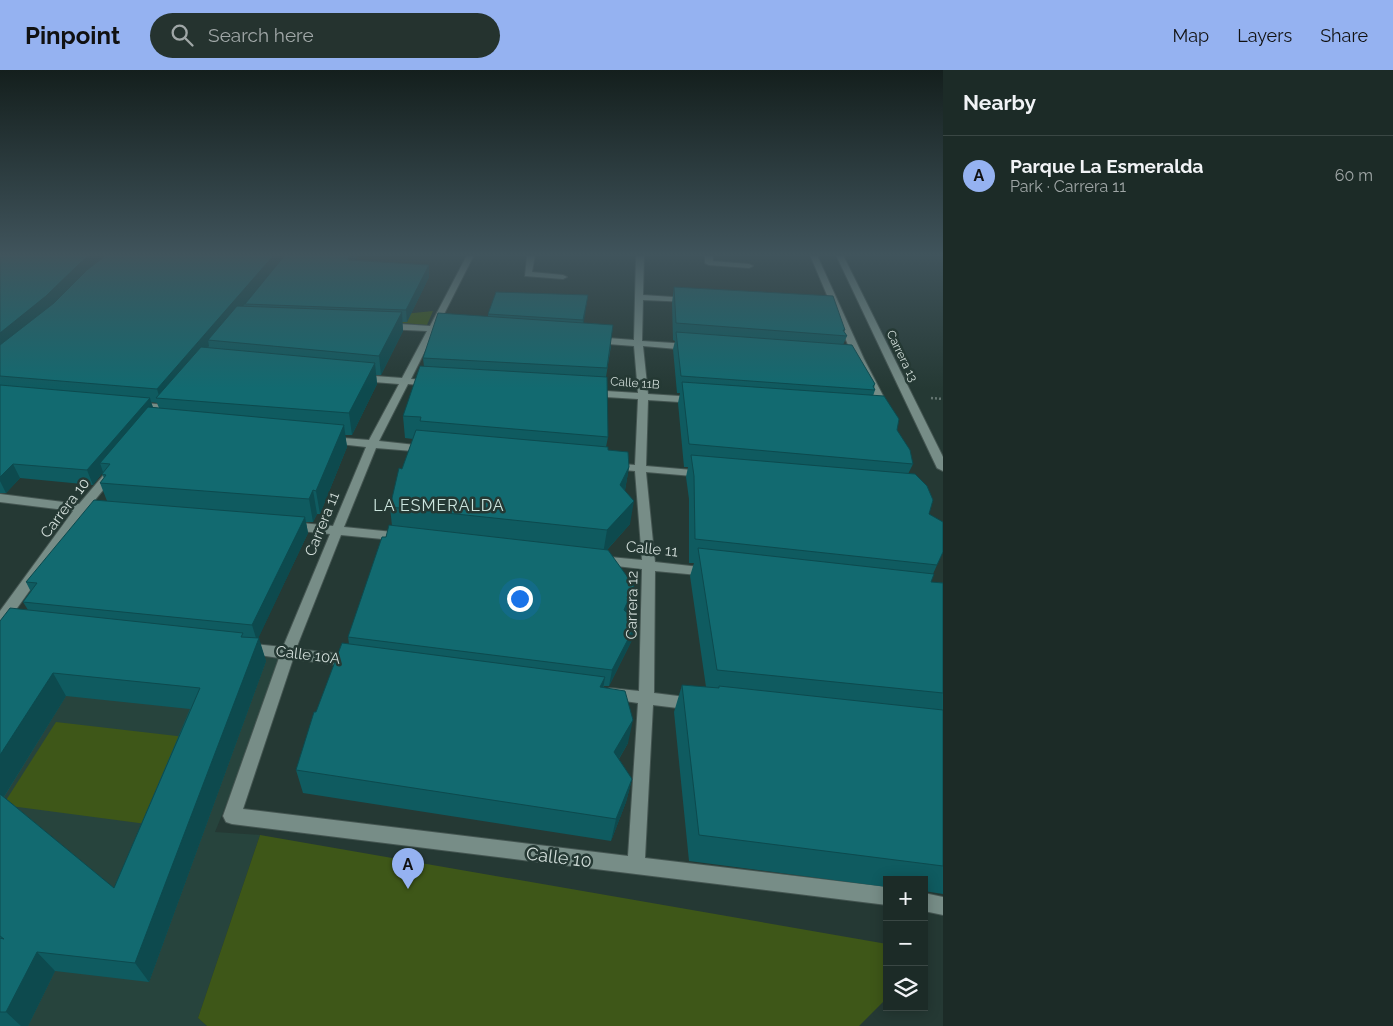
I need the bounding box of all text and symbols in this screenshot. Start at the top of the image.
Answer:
search box [150,13,500,58]
text: Pinpoint [25,21,120,50]
icon: search [168,21,196,49]
text: Search here [208,24,314,46]
text: Map [1173,25,1209,46]
text: Layers [1237,25,1292,46]
text: Share [1320,25,1368,46]
text: Nearby [963,90,1036,115]
text: Parque La Esmeralda [1010,155,1203,177]
text: A [974,166,984,185]
text: 60 m [1335,166,1373,185]
text: Park · Carrera 11 [1010,177,1126,196]
street label: Carrera 13 [884,328,920,384]
street label: Calle 11B [610,374,660,392]
street label: Carrera 10 [37,474,93,542]
street label: Carrera 11 [301,489,343,559]
district label: LA ESMERALDA [373,496,505,515]
street label: Calle 11 [625,537,679,561]
street label: Carrera 12 [622,570,642,640]
your location [507,586,533,612]
street label: Calle 10A [275,642,341,668]
street label: Calle 10 [525,843,593,871]
pin: A [392,848,424,889]
map controls [883,876,928,1011]
button: + [883,876,928,921]
button: − [883,921,928,966]
button: layers [883,966,928,1011]

